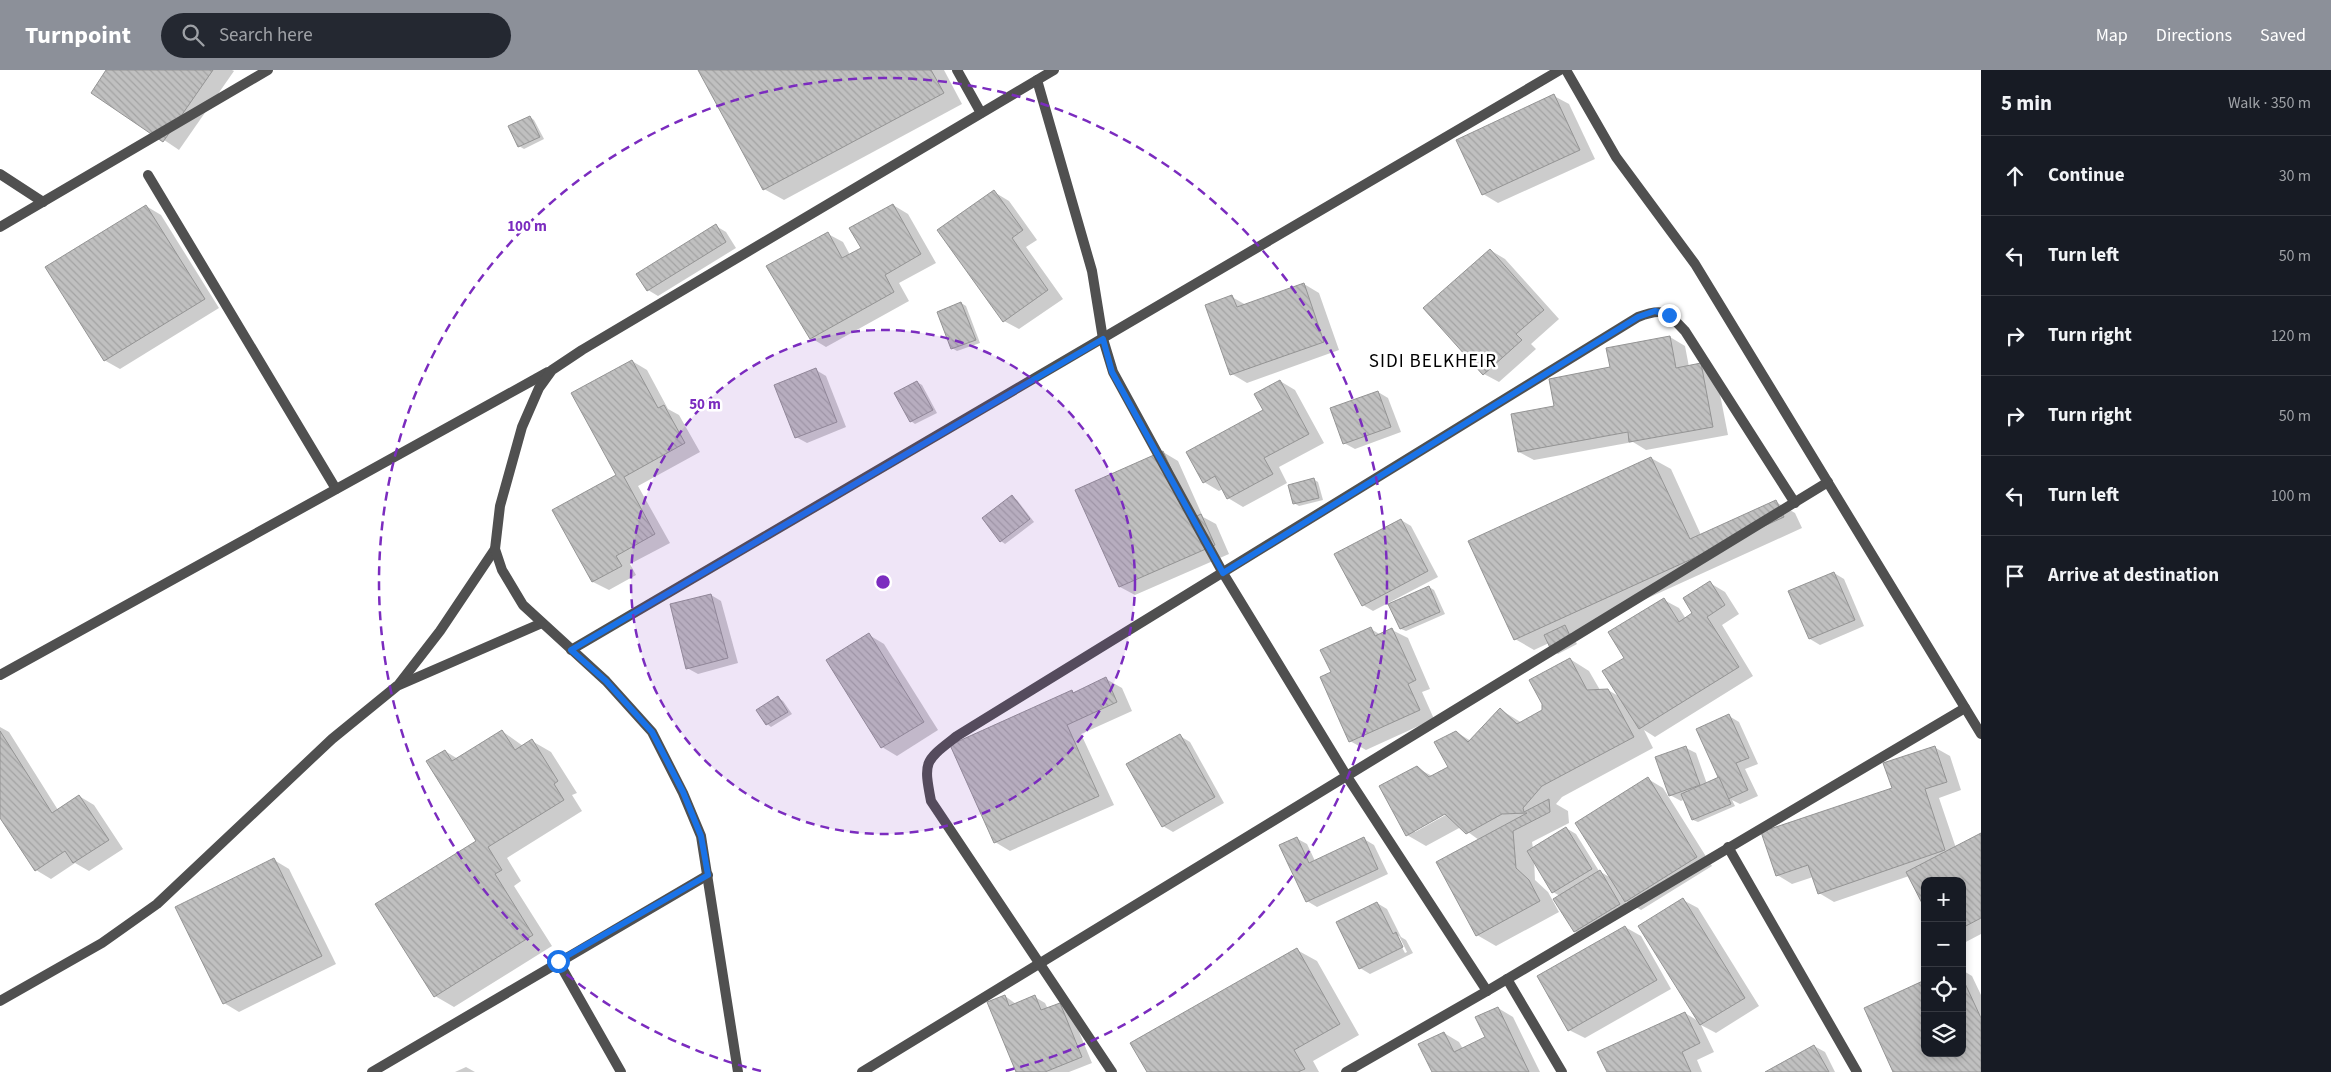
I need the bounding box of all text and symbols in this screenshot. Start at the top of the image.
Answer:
search box [161,13,511,58]
text: Turnpoint [25,18,131,53]
icon: search [179,21,207,49]
text: Search here [219,22,313,49]
text: Map [2096,23,2128,48]
text: Directions [2156,23,2232,48]
text: Saved [2260,23,2306,48]
text: 5 min [2001,88,2052,118]
text: Walk · 350 m [2228,92,2311,114]
icon: ahead [2001,162,2029,190]
text: Continue [2048,162,2125,189]
text: 30 m [2279,165,2311,187]
text: 100 m [507,216,547,237]
icon: left [2001,242,2029,270]
text: Turn left [2048,242,2119,269]
text: 50 m [2279,245,2311,267]
route end [1658,304,1681,327]
icon: right [2001,322,2029,350]
text: Turn right [2048,322,2132,349]
text: 120 m [2271,325,2311,347]
district label: SIDI BELKHEIR [1369,348,1497,375]
text: 50 m [689,394,721,415]
icon: right [2001,402,2029,430]
text: Turn right [2048,402,2132,429]
text: 50 m [2279,405,2311,427]
icon: left [2001,482,2029,510]
text: Turn left [2048,482,2119,509]
text: 100 m [2271,485,2311,507]
icon: arrive [2001,562,2029,590]
text: Arrive at destination [2048,562,2219,589]
centre of rings [874,573,892,591]
map controls [1921,877,1966,1057]
button: + [1921,877,1966,922]
button: − [1921,922,1966,967]
route start [547,950,570,973]
button: locate [1921,967,1966,1012]
button: layers [1921,1012,1966,1057]

